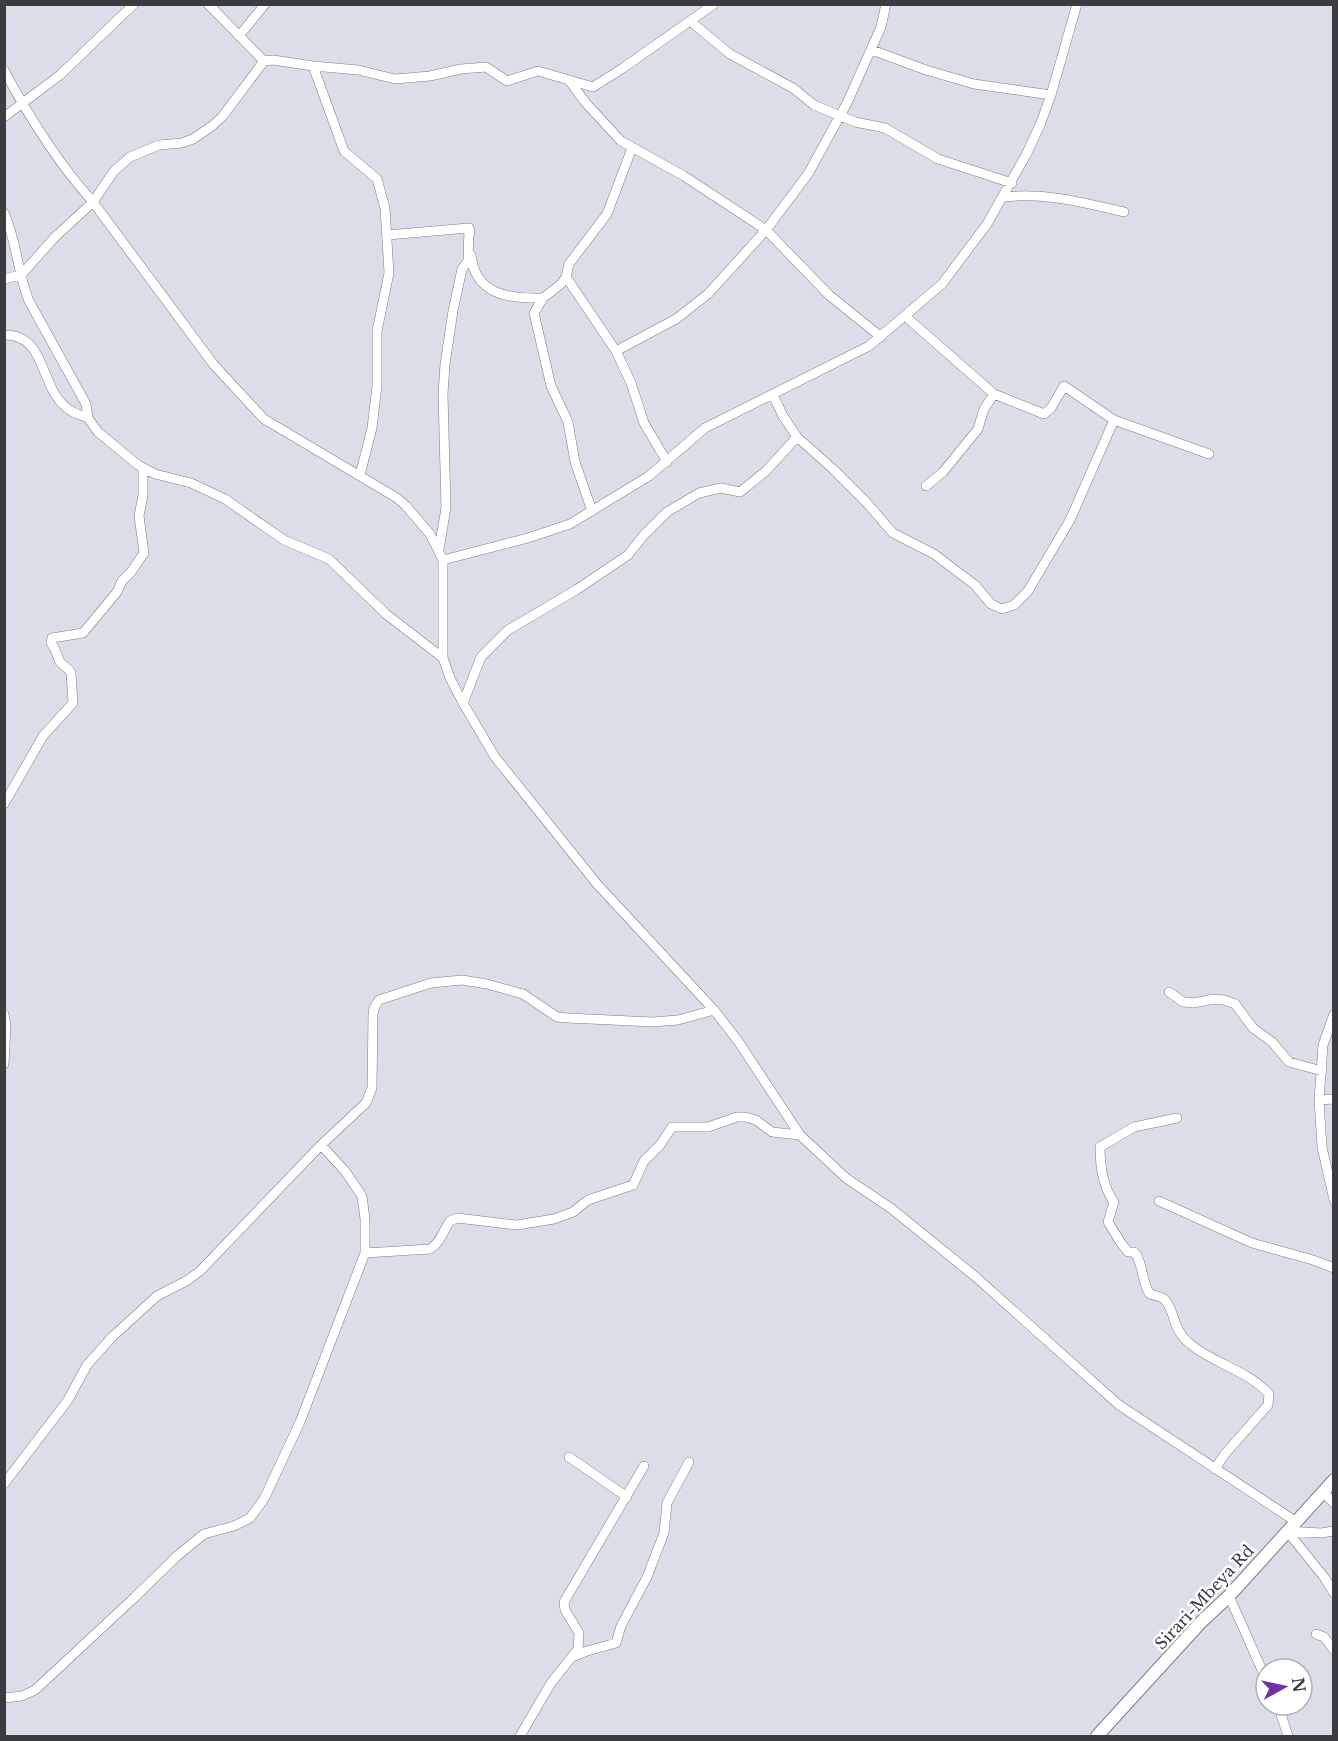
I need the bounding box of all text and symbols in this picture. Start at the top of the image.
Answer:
street label: Sirari-Mbeya Rd [1150,1540,1258,1654]
north arrow [1254,1657,1314,1717]
text: N [1288,1676,1310,1694]

